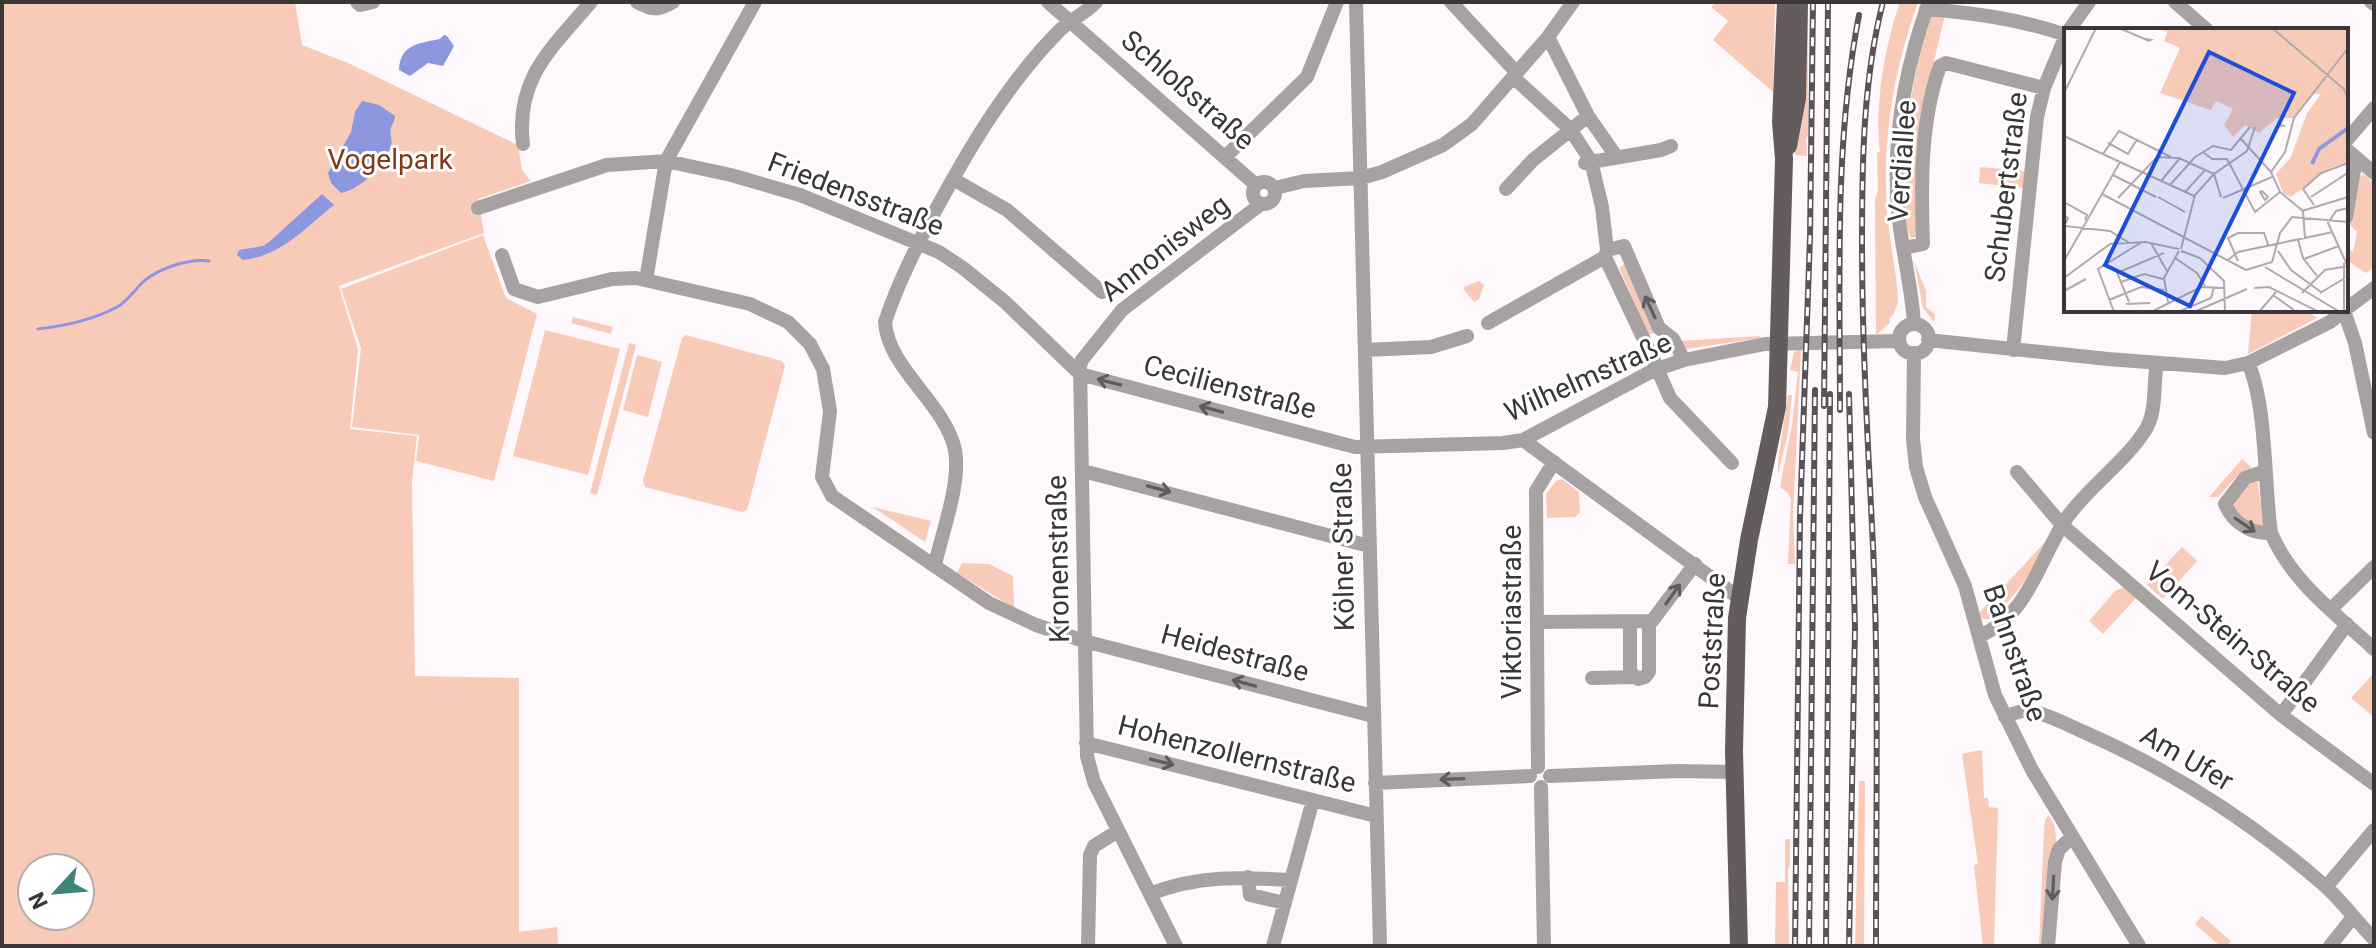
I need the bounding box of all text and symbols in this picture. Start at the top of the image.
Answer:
street label: Schloßstraße [1115,23,1261,157]
inset map [2064,28,2348,312]
street label: Schubertstraße [1978,90,2034,284]
street label: Verdiallee [1881,99,1923,223]
park label: Vogelpark [327,143,453,176]
street label: Friedensstraße [763,145,949,243]
street label: Annonisweg [1094,188,1236,308]
one-way arrow [1641,296,1656,320]
street label: Wilhelmstraße [1499,325,1677,429]
street label: Cecilienstraße [1140,348,1320,426]
one-way arrow [1097,374,1123,389]
one-way arrow [1199,400,1225,415]
street label: Kölner Straße [1325,463,1361,631]
street label: Kronenstraße [1040,475,1076,643]
one-way arrow [1145,482,1171,497]
one-way arrow [2234,516,2255,533]
street label: Viktoriastraße [1495,525,1528,699]
street label: Vom-Stein-Straße [2139,554,2327,720]
street label: Poststraße [1692,572,1732,710]
street label: Bahnstraße [1976,580,2054,726]
one-way arrow [1664,583,1681,605]
street label: Heidestraße [1158,617,1312,689]
one-way arrow [1232,674,1258,689]
street label: Hohenzollernstraße [1115,708,1359,800]
street label: Am Ufer [2135,718,2240,798]
one-way arrow [1148,755,1174,770]
one-way arrow [1439,772,1466,787]
north arrow [16,852,96,932]
one-way arrow [2045,875,2060,901]
text: N [24,888,53,913]

